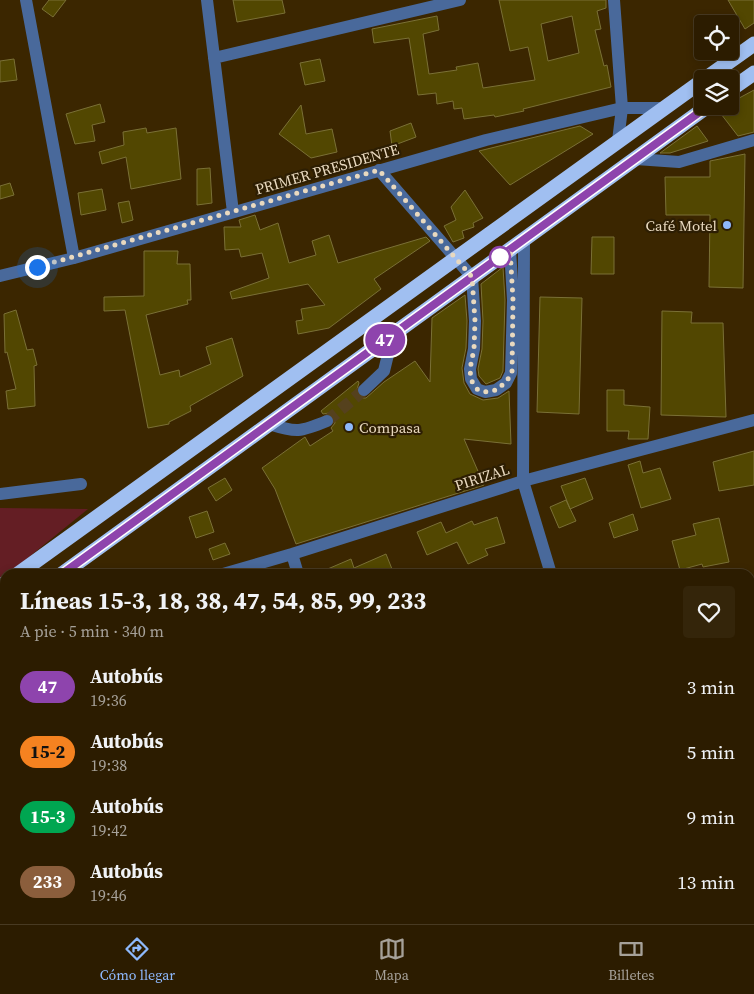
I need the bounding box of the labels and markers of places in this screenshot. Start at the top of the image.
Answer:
place label: Café Motel [646,215,718,236]
marker: Café Motel [721,219,733,231]
unlabelled marker [489,246,511,268]
place label: Compasa [359,417,421,438]
marker: Compasa [343,421,355,433]

